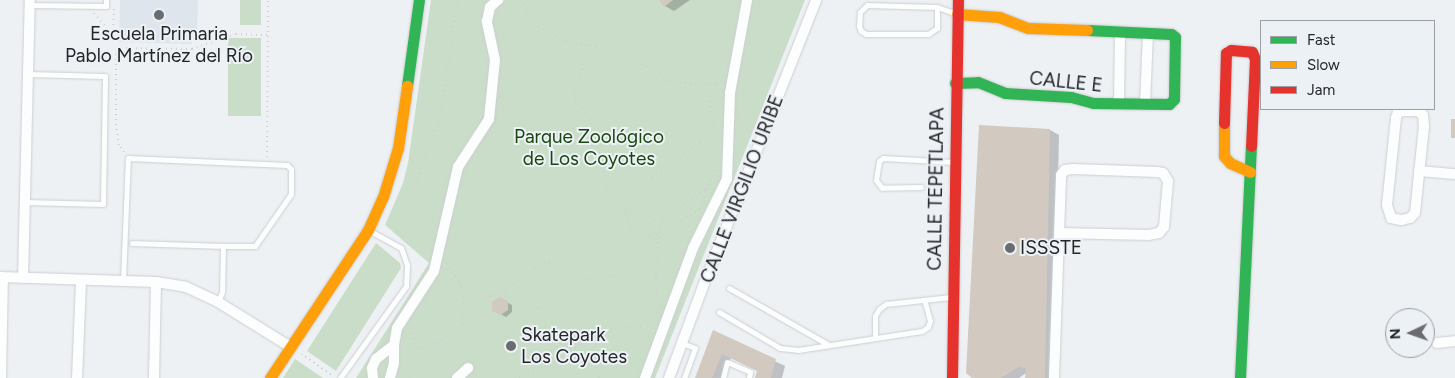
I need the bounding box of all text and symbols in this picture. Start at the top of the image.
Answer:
marker: Escuela Primaria Pablo Martínez del Río [153,9,165,21]
legend [1260,20,1435,110]
place label: Escuela Primaria Pablo Martínez del Río [65,23,253,67]
text: Fast [1307,31,1335,49]
text: Slow [1307,56,1340,74]
street label: CALLE E [1028,67,1104,97]
text: Jam [1307,81,1335,99]
street label: CALLE VIRGILIO URIBE [696,92,788,286]
street label: CALLE TEPETLAPA [923,107,949,271]
park label: Parque Zoológico de Los Coyotes [514,126,664,170]
place label: ISSSTE [1020,237,1082,259]
marker: ISSSTE [1004,242,1016,254]
north arrow [1385,308,1435,358]
place label: Skatepark Los Coyotes [521,324,627,368]
text: N [1387,328,1404,340]
marker: Skatepark Los Coyotes [505,340,517,352]

